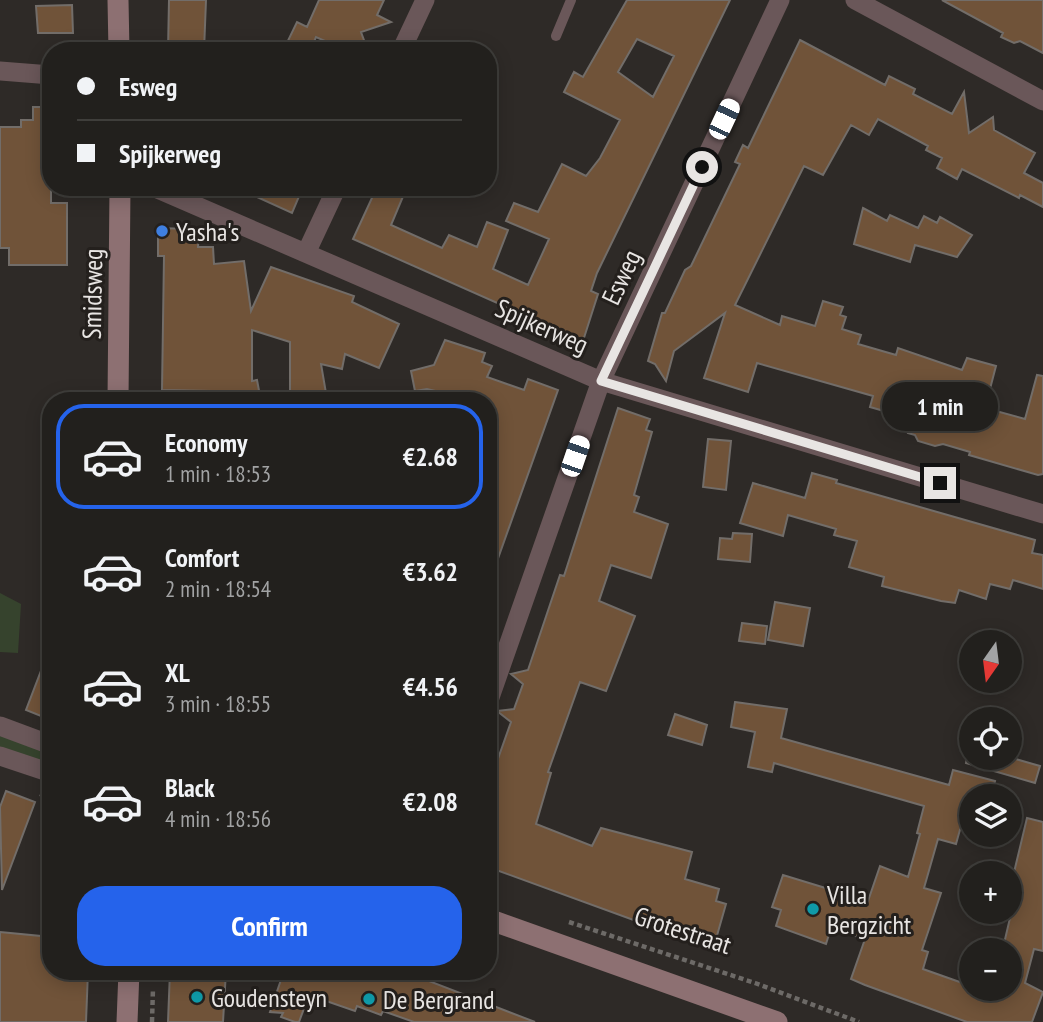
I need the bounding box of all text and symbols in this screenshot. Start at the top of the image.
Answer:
text: Esweg [119,70,177,103]
car [706,96,743,142]
text: Spijkerweg [119,137,221,170]
route start [686,151,718,183]
place label: Yasha's [176,215,239,248]
marker: Yasha's [154,223,170,239]
street label: Esweg [594,244,648,310]
street label: Smidsweg [75,248,109,340]
street label: Spijkerweg [490,291,594,361]
callout: 1 min [882,382,998,430]
text: 1 min [917,392,963,421]
icon: car [81,425,144,488]
text: Economy [165,426,247,459]
car [559,433,592,479]
text: €2.68 [403,440,458,473]
text: 1 min · 18:53 [165,459,271,488]
route end [924,467,956,499]
icon: car [81,540,144,603]
text: Comfort [165,541,239,574]
text: €3.62 [403,555,458,588]
text: 2 min · 18:54 [165,574,271,603]
north arrow [959,630,1022,693]
map controls [959,630,1022,1001]
icon: car [81,655,144,718]
text: XL [165,656,190,689]
text: €4.56 [403,670,458,703]
text: 3 min · 18:55 [165,689,271,718]
button: locate [959,707,1022,770]
icon: car [81,770,144,833]
text: Black [165,771,215,804]
button: layers [959,784,1022,847]
text: €2.08 [403,785,458,818]
text: 4 min · 18:56 [165,804,271,833]
button: + [959,861,1022,924]
place label: Villa Bergzicht [826,878,911,941]
button: Confirm [77,886,462,966]
street label: Grotestraat [630,899,736,961]
marker: Villa Bergzicht [805,901,821,917]
button: − [959,938,1022,1001]
place label: Goudensteyn [211,981,327,1014]
place label: De Bergrand [383,983,494,1016]
marker: Goudensteyn [189,989,205,1005]
marker: De Bergrand [361,991,377,1007]

